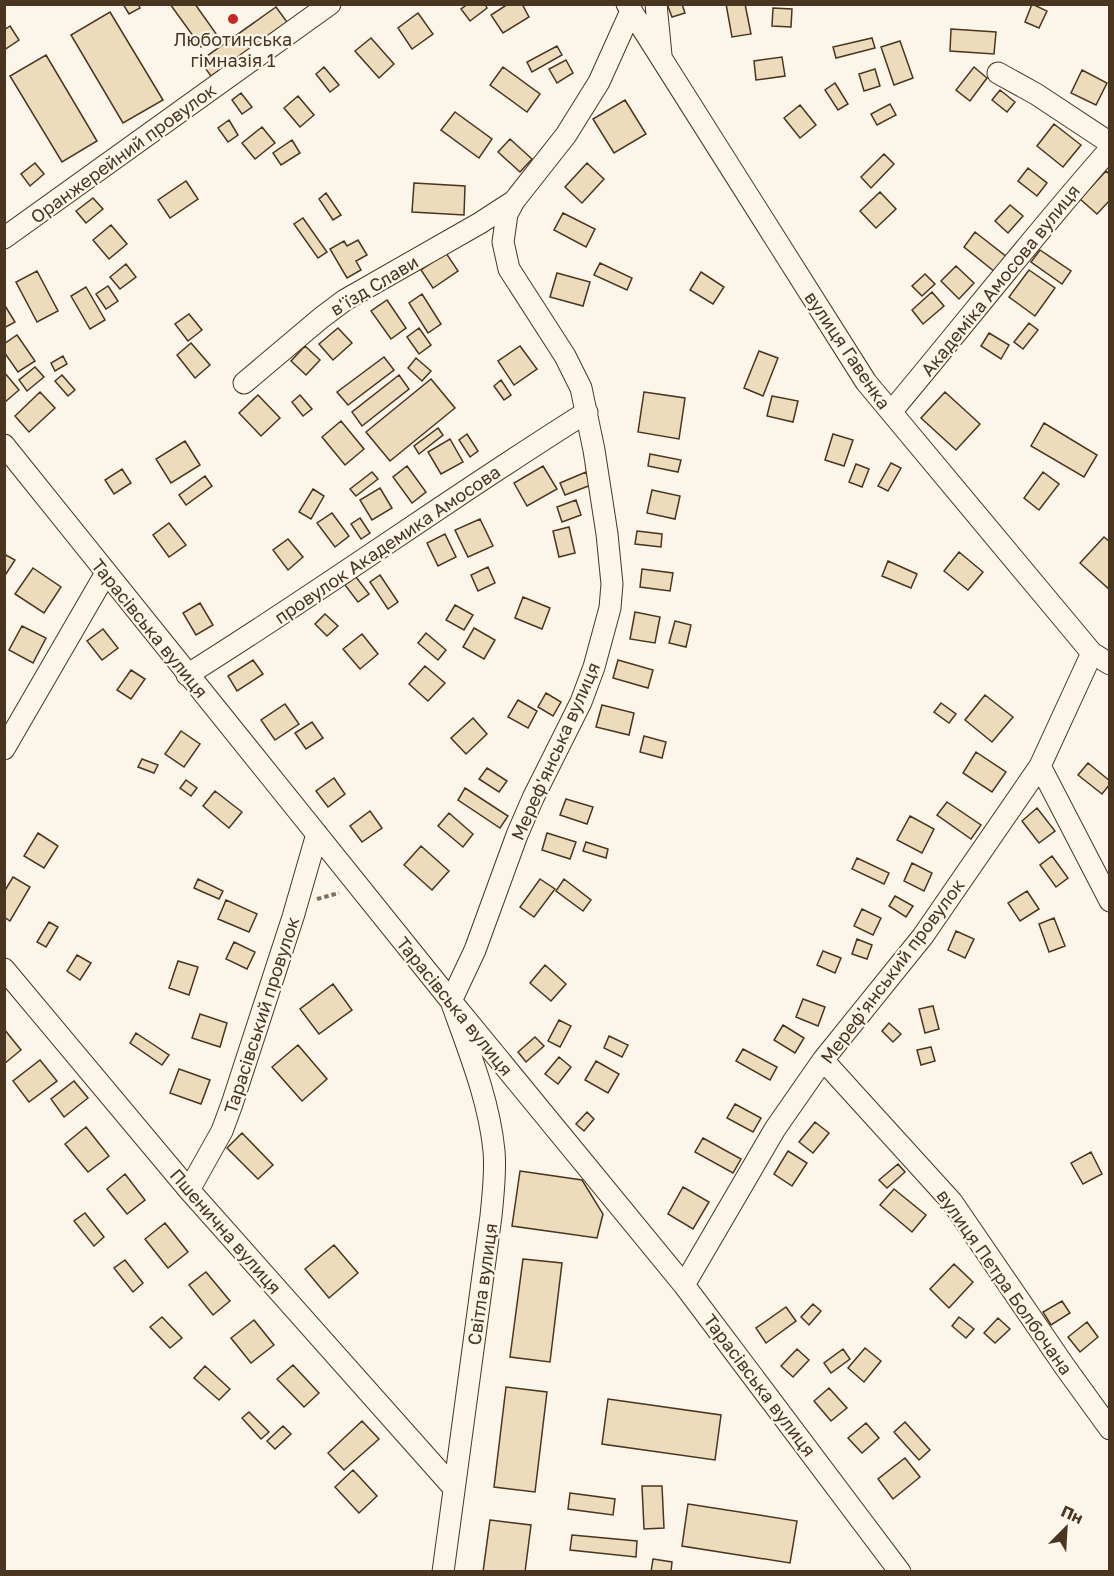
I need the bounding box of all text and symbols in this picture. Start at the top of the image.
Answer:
marker: Люботинська гiмназiя 1 [226,12,240,26]
place label: Люботинська гiмназiя 1 [174,28,292,71]
street label: Оранжерейний провулок [26,78,220,228]
street label: Академіка Амосова вулиця [916,180,1084,380]
street label: в'їзд Слави [326,250,422,320]
street label: вулиця Гавенка [800,287,896,413]
street label: провулок Академика Амосова [270,460,504,628]
street label: Тарасівська вулиця [87,554,213,702]
street label: Мереф'янська вулиця [506,659,604,843]
street label: Мереф'янський провулок [815,874,969,1068]
street label: Тарасівський провулок [219,914,303,1116]
street label: Тарасівська вулиця [392,932,518,1080]
street label: Пшенична вулиця [166,1164,286,1298]
street label: вулиця Петра Болбочана [932,1185,1078,1379]
street label: Світла вулиця [463,1221,501,1347]
street label: Тарасівська вулиця [699,1309,821,1461]
north arrow [1036,1498,1096,1558]
text: Пн [1058,1501,1086,1528]

